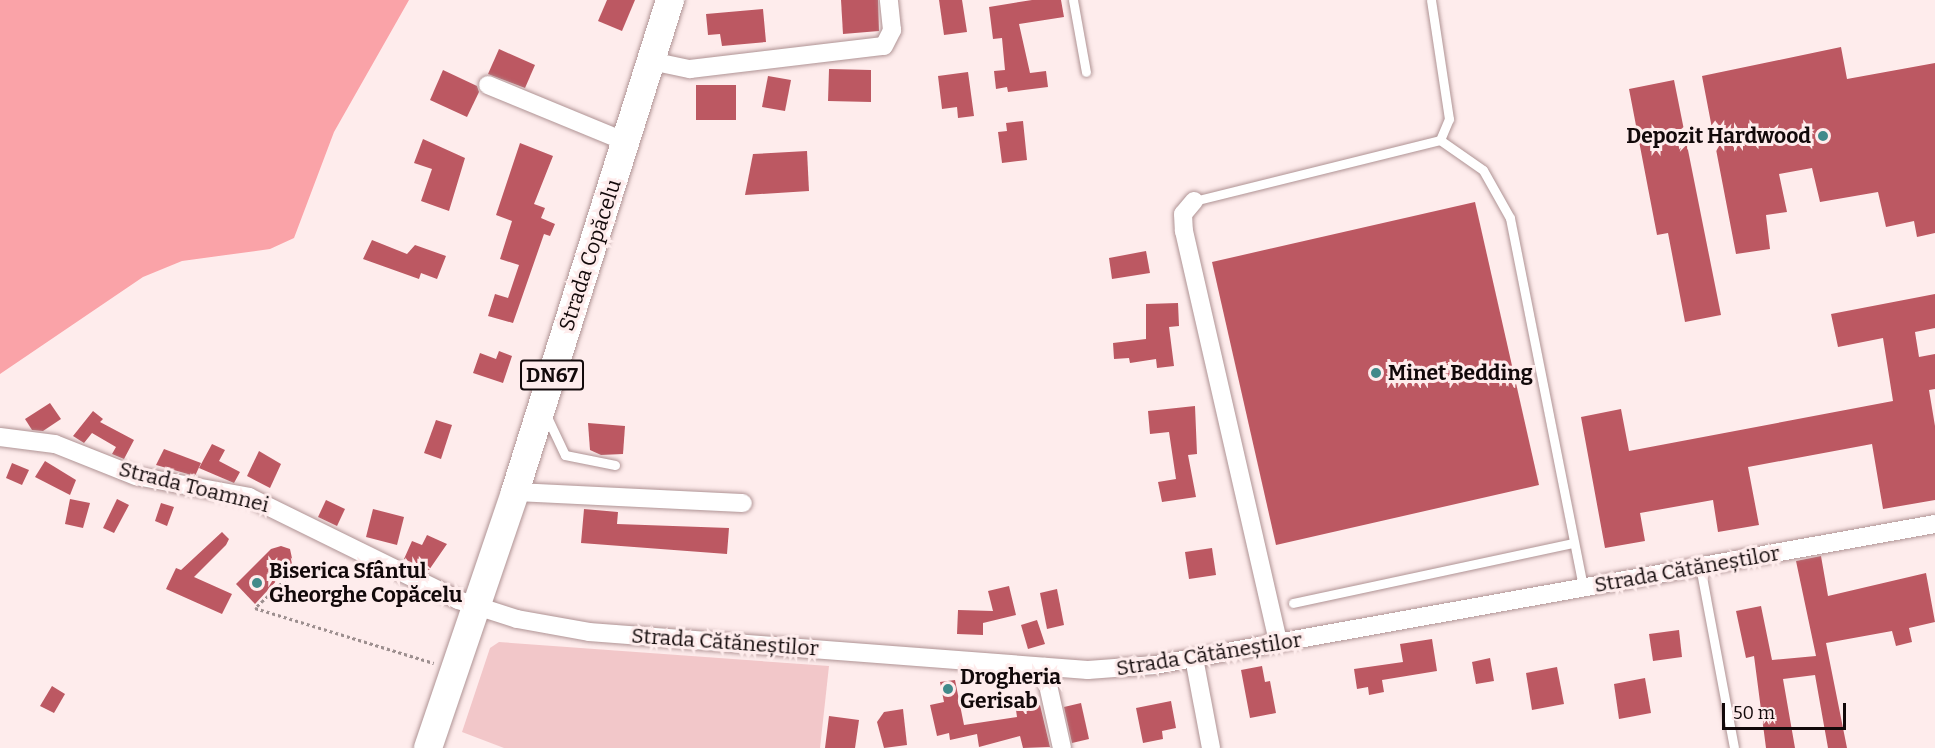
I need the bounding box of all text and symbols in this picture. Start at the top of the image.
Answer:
place label: Depozit Hardwood [1626,123,1811,149]
marker: Depozit Hardwood [1816,129,1830,143]
street label: Strada Copăcelu [554,176,626,334]
road number: DN67 [519,358,585,392]
place label: Minet Bedding [1388,360,1533,386]
marker: Minet Bedding [1369,366,1383,380]
street label: Strada Toamnei [116,456,272,518]
street label: Strada Cătăneștilor [1592,540,1782,598]
place label: Biserica Sfântul Gheorghe Copăcelu [269,558,462,608]
marker: Biserica Sfântul Gheorghe Copăcelu [250,576,264,590]
street label: Strada Cătăneștilor [630,623,820,661]
street label: Strada Cătăneștilor [1114,627,1304,681]
place label: Drogheria Gerisab [960,664,1061,714]
marker: Drogheria Gerisab [941,682,955,696]
scale bar [1725,691,1850,729]
text: 50 m [1733,702,1775,724]

